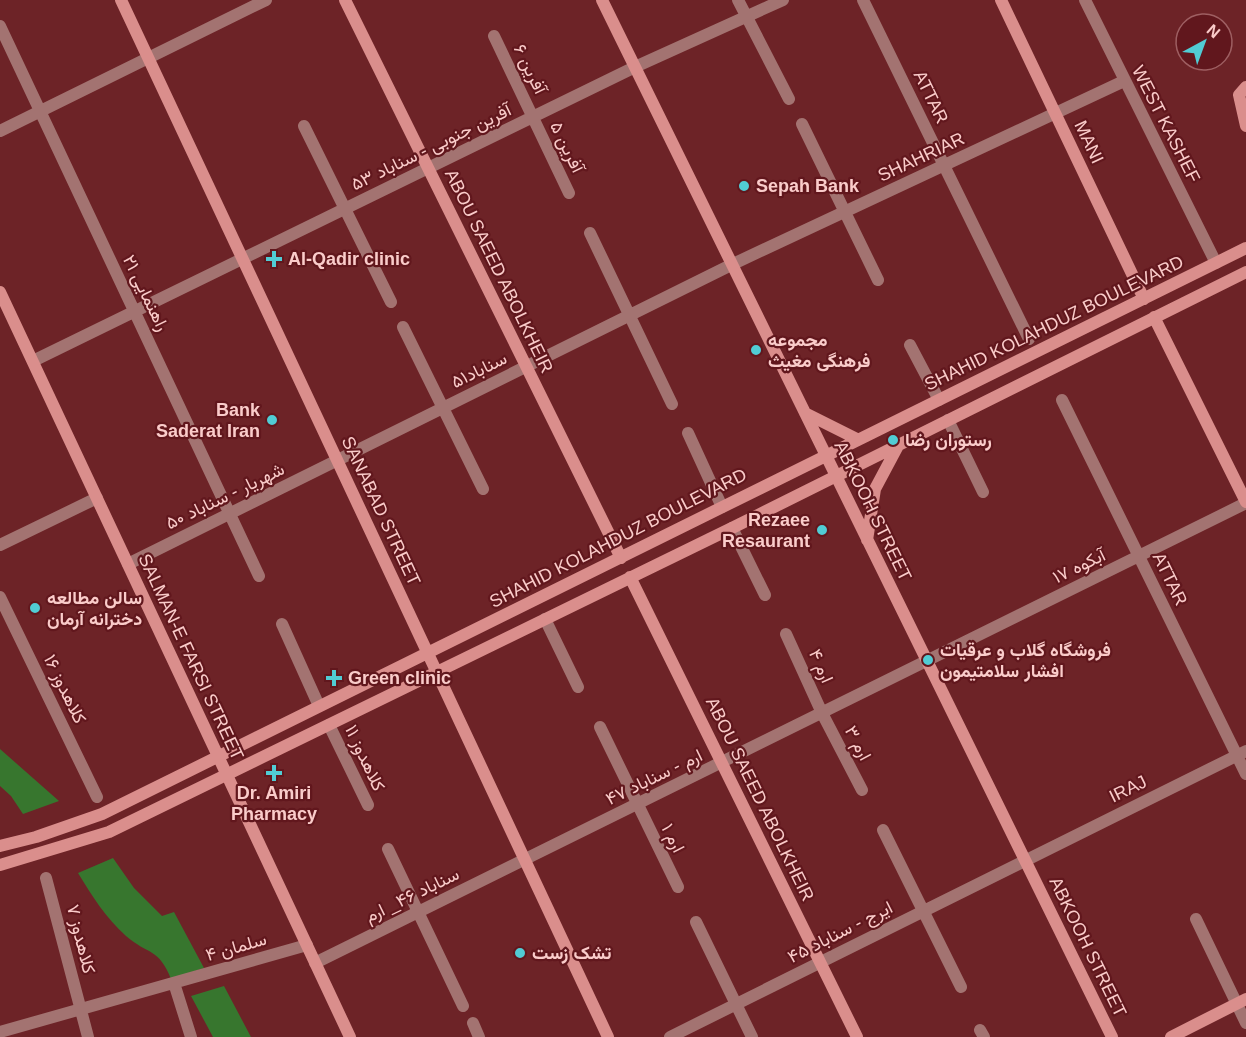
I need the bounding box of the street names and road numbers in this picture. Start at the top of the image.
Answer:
street label: آفرین ۶ [509,41,551,99]
street label: WEST KASHEF [1128,62,1204,186]
street label: ATTAR [910,67,952,127]
street label: آفرین جنوبی - سناباد ۵۳ [348,99,516,195]
street label: MANI [1070,117,1108,167]
street label: آفرین ۵ [545,118,589,178]
street label: SHAHRIAR [875,128,967,186]
street label: ABOU SAEED ABOLKHEIR [441,166,557,376]
street label: SHAHID KOLAHDUZ BOULEVARD [921,251,1187,395]
street label: راهنمایی ۲۱ [118,252,173,335]
street label: سناباد۵۱ [448,348,510,392]
street label: SANABAD STREET [338,433,424,589]
street label: ABKOOH STREET [830,438,916,584]
street label: شهریار - سناباد ۵۰ [162,459,288,534]
street label: SHAHID KOLAHDUZ BOULEVARD [486,464,750,612]
street label: آبکوه ۱۷ [1050,544,1111,588]
street label: ATTAR [1149,549,1191,609]
street label: SALMAN-E FARSI STREET [134,551,248,763]
street label: ارم ۴ [803,646,837,687]
street label: کلاهدوز ۱۶ [39,651,90,727]
street label: ABOU SAEED ABOLKHEIR [702,694,818,904]
street label: کلاهدوز ۱۱ [340,722,389,795]
street label: ارم ۳ [839,722,875,765]
street label: ارم - سناباد ۴۷ [602,745,707,811]
street label: IRAJ [1106,771,1150,807]
street label: ارم ۱ [656,820,689,857]
street label: سناباد ۴۶_ ارم [362,864,463,928]
street label: ABKOOH STREET [1045,874,1131,1020]
street label: ایرج - سناباد ۴۵ [784,897,897,969]
street label: کلاهدوز ۷ [62,902,99,976]
street label: سلمان ۴ [203,929,269,965]

